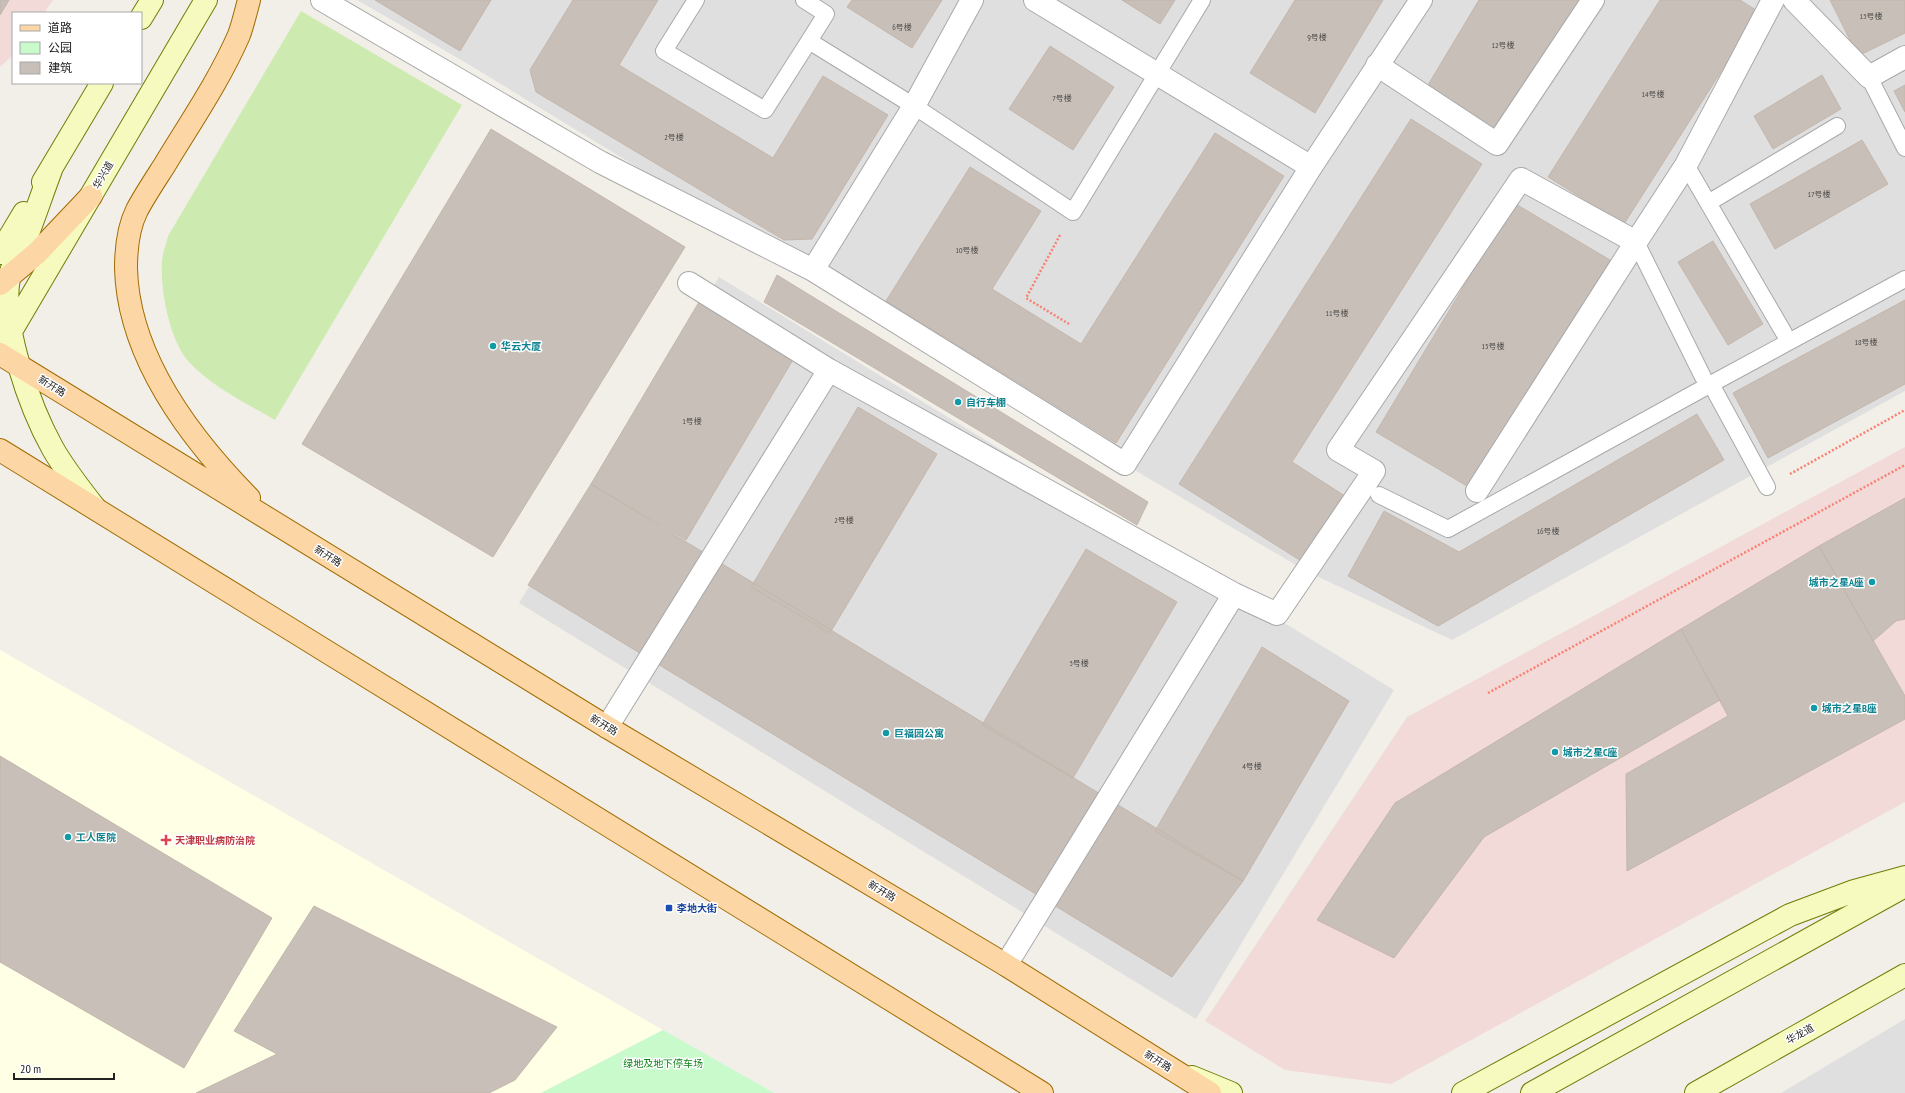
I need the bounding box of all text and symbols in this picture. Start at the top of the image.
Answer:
house number: 13号楼 [1859,11,1883,21]
legend [12,12,142,84]
text: 道路 [48,20,72,35]
house number: 6号楼 [892,22,912,32]
house number: 9号楼 [1307,32,1327,42]
text: 公园 [48,40,72,55]
house number: 12号楼 [1491,40,1515,50]
text: 建筑 [48,60,72,75]
house number: 14号楼 [1641,89,1665,99]
house number: 7号楼 [1052,93,1072,103]
house number: 2号楼 [664,132,684,142]
street label: 华兴道 [90,159,116,191]
house number: 17号楼 [1807,189,1831,199]
house number: 10号楼 [955,245,979,255]
house number: 11号楼 [1325,308,1349,318]
house number: 18号楼 [1854,337,1878,347]
place label: 华云大厦 [501,340,541,353]
marker: 华云大厦 [488,341,498,351]
house number: 15号楼 [1481,341,1505,351]
street label: 新开路 [36,373,68,399]
place label: 自行车棚 [966,396,1006,409]
marker: 自行车棚 [953,397,963,407]
house number: 1号楼 [682,416,702,426]
house number: 2号楼 [834,515,854,525]
house number: 16号楼 [1536,526,1560,536]
street label: 新开路 [312,543,344,569]
place label: 城市之星A座 [1809,576,1864,589]
marker: 城市之星A座 [1867,577,1877,587]
house number: 3号楼 [1069,658,1089,668]
place label: 城市之星B座 [1822,702,1877,715]
marker: 城市之星B座 [1809,703,1819,713]
street label: 新开路 [588,712,620,738]
place label: 巨福园公寓 [894,727,944,740]
marker: 巨福园公寓 [881,728,891,738]
place label: 城市之星C座 [1563,746,1618,759]
marker: 城市之星C座 [1550,747,1560,757]
house number: 4号楼 [1242,761,1262,771]
place label: 工人医院 [76,831,116,844]
marker: 工人医院 [63,832,73,842]
marker: 天津职业病防治院 [160,834,172,846]
place label: 天津职业病防治院 [175,834,255,847]
street label: 新开路 [866,878,898,904]
place label: 李地大街 [677,902,717,915]
marker: 李地大街 [664,903,674,913]
street label: 华龙道 [1784,1021,1816,1047]
street label: 新开路 [1142,1048,1174,1074]
scale bar [14,1055,114,1081]
park label: 绿地及地下停车场 [623,1057,703,1070]
text: 20 m [20,1061,41,1076]

